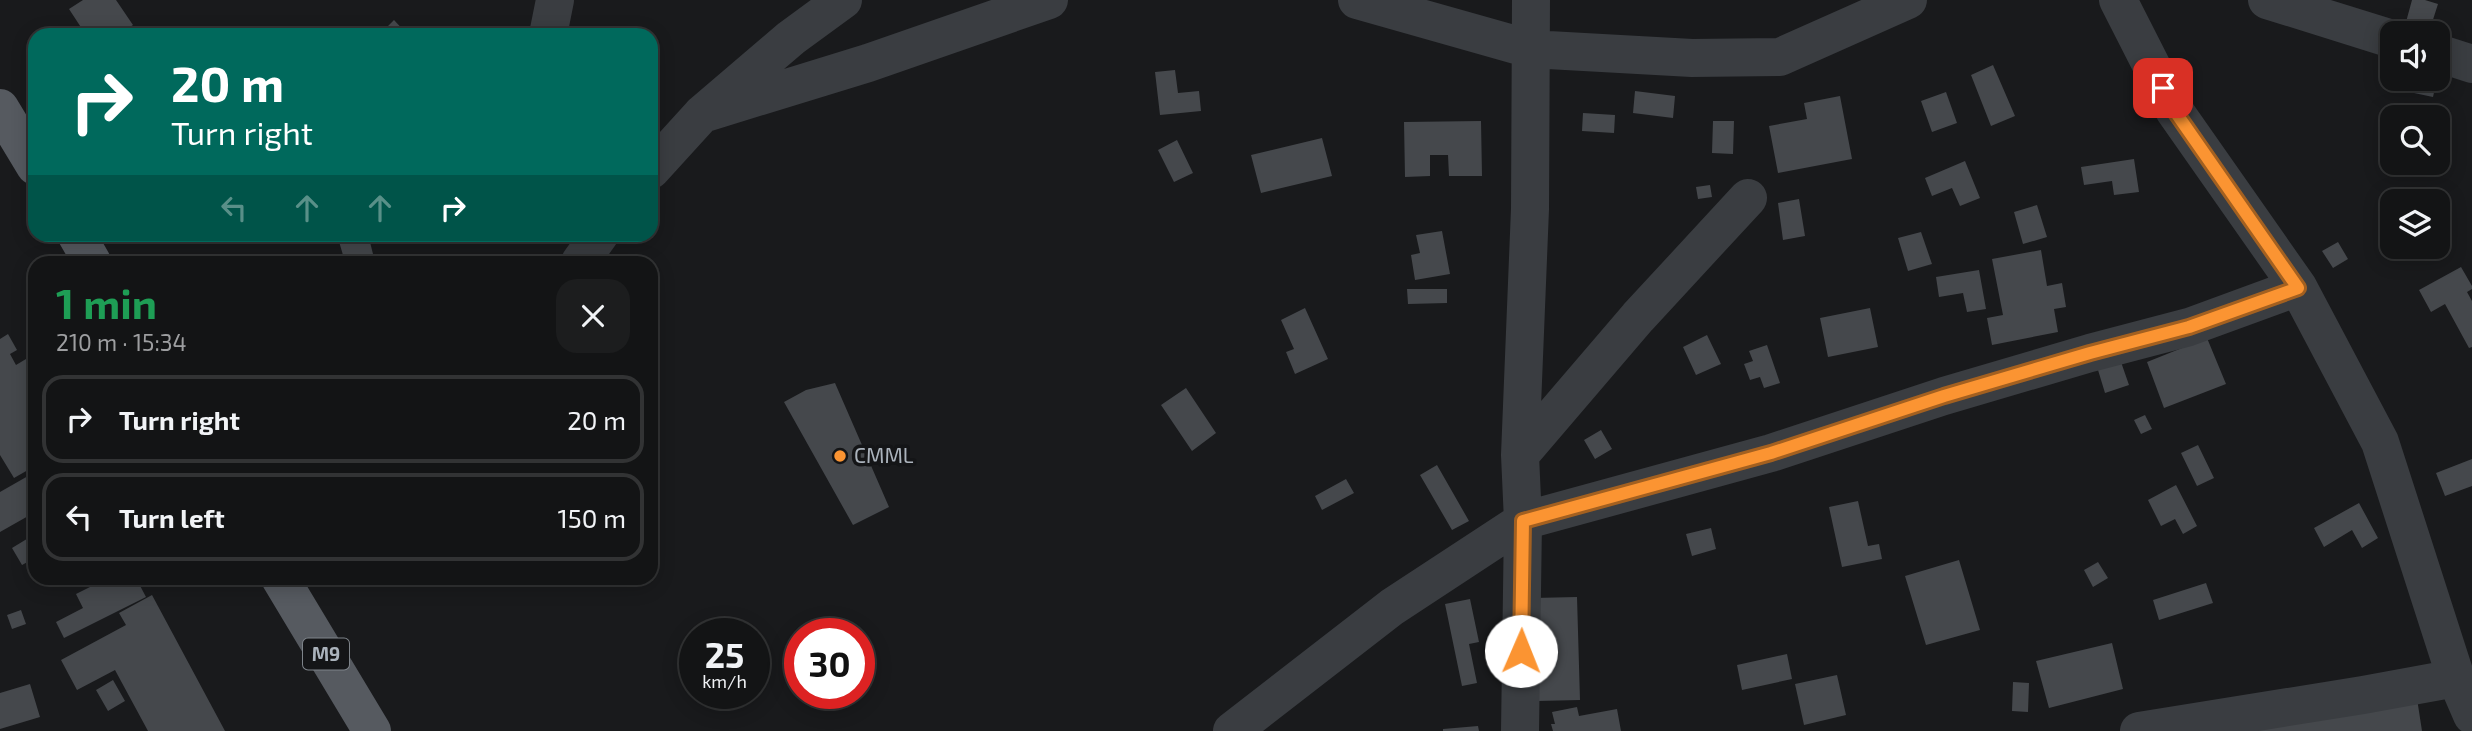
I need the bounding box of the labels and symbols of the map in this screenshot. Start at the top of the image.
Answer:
pin [2133,58,2193,118]
place label: CMML [854,442,914,467]
marker: CMML [832,448,848,464]
position arrow [1484,614,1558,688]
speed limit sign: 30 [784,618,875,709]
road number: M9 [303,638,349,670]

